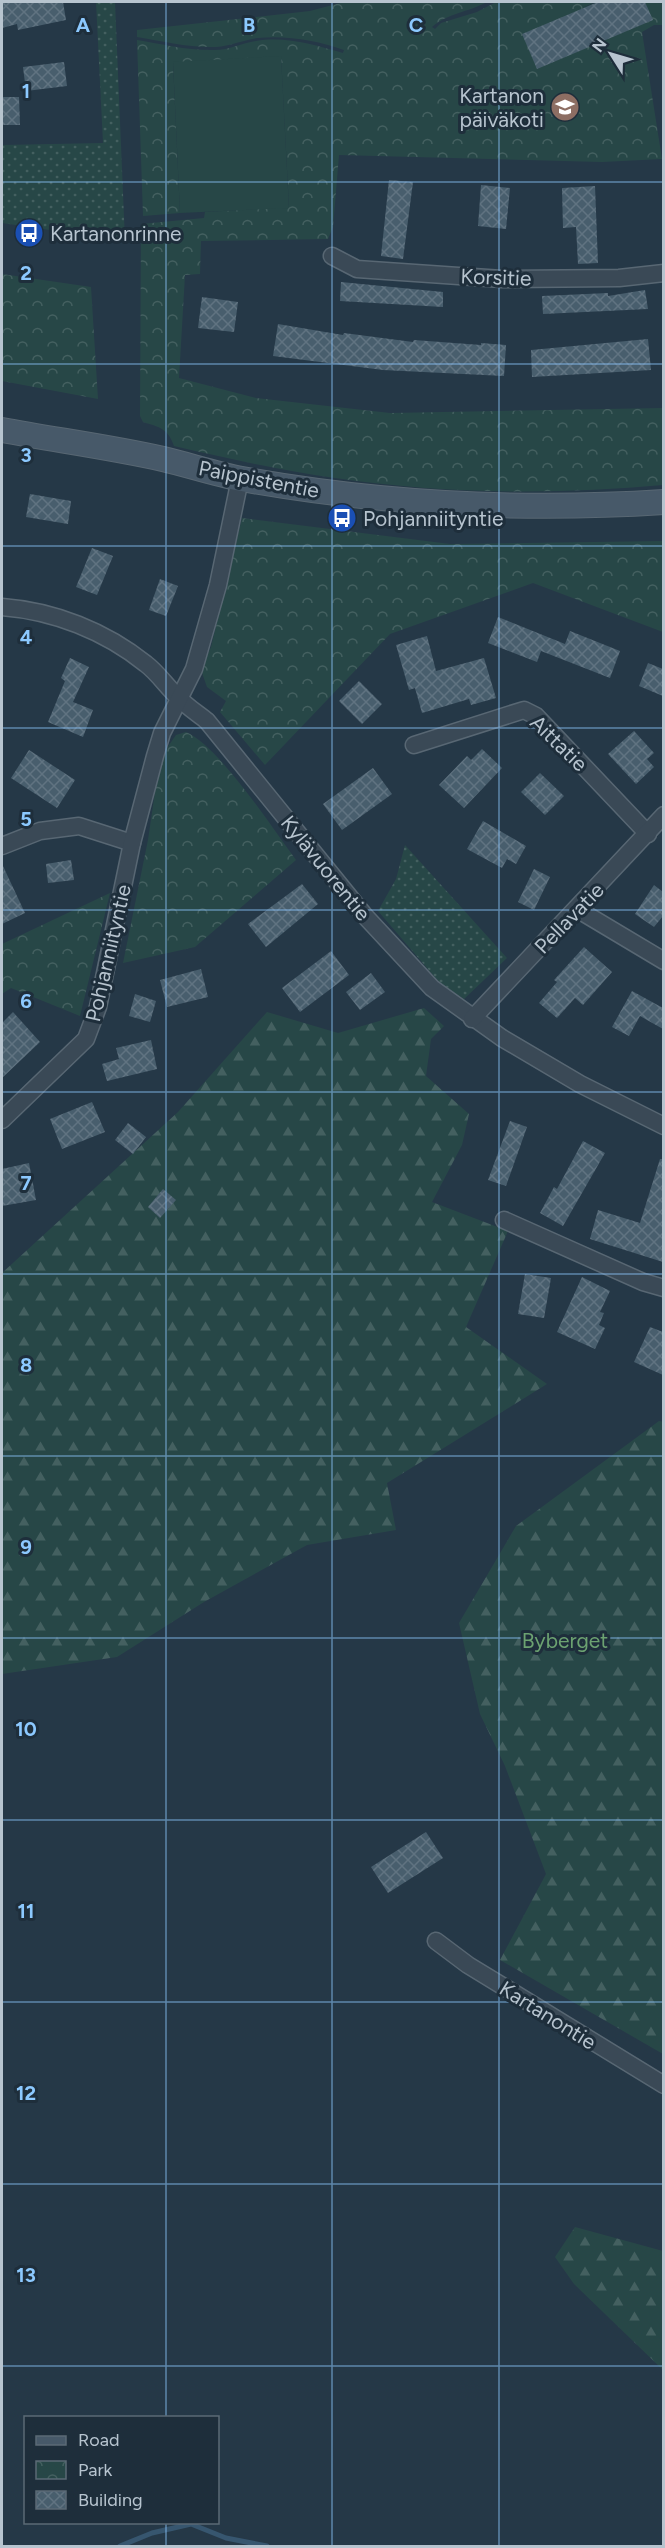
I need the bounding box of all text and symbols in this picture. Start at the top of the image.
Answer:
text: A [76,13,91,37]
text: B [243,13,255,37]
text: C [409,13,423,37]
north arrow [581,24,641,84]
text: N [588,35,611,56]
text: 1 [22,79,30,103]
place label: Kartanon päiväkoti [459,83,544,132]
school or university icon: Kartanon päiväkoti [549,91,581,123]
bus stop icon: Kartanonrinne [13,217,45,249]
place label: Kartanonrinne [50,221,182,246]
text: 2 [20,261,32,285]
street label: Korsitie [460,263,532,291]
text: 3 [20,443,32,467]
street label: Paippistentie [197,455,321,503]
bus stop icon: Pohjanniityntie [326,502,358,534]
place label: Pohjanniityntie [363,506,503,531]
text: 4 [20,625,33,649]
street label: Aittatie [525,710,593,776]
text: 5 [20,807,32,831]
street label: Kylävuorentie [276,810,376,926]
street label: Pellavatie [529,877,609,959]
street label: Pohjanniityntie [80,882,136,1024]
text: 6 [20,989,32,1013]
text: 7 [20,1171,32,1195]
text: 8 [20,1353,32,1377]
text: 9 [20,1535,32,1559]
park label: Byberget [522,1628,608,1653]
text: 10 [15,1717,37,1741]
text: 11 [18,1899,34,1923]
street label: Kartanontie [495,1976,601,2054]
text: 12 [16,2081,36,2105]
text: 13 [16,2263,36,2287]
legend [24,2416,219,2524]
text: Road [78,2429,119,2451]
text: Park [78,2459,113,2481]
text: Building [78,2489,143,2511]

